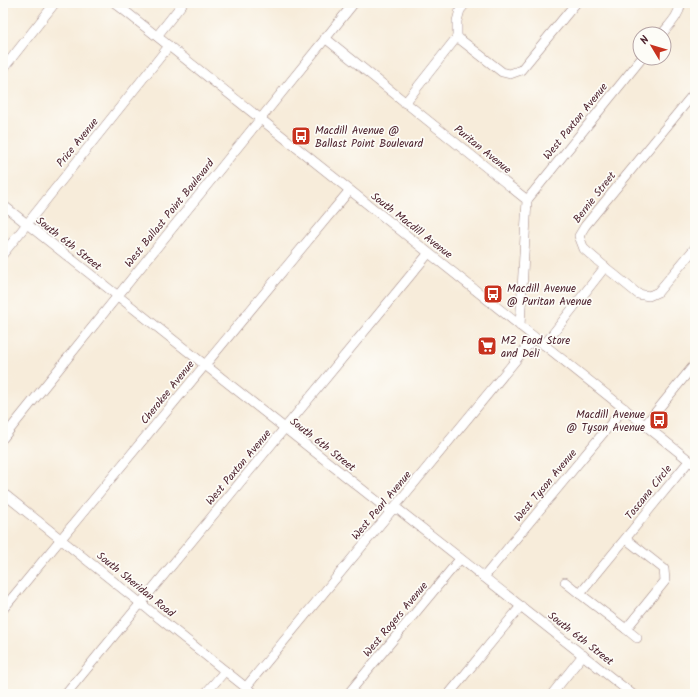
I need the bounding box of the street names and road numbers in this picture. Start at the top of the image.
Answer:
street label: West Paxton Avenue [539,79,613,164]
street label: Price Avenue [52,114,103,171]
street label: Puritan Avenue [450,121,515,179]
street label: West Ballast Point Boulevard [120,155,220,272]
street label: Bernie Street [569,167,621,227]
street label: South Macdill Avenue [367,188,456,264]
street label: South 6th Street [32,212,106,276]
street label: Cherokee Avenue [136,357,199,429]
street label: South 6th Street [286,413,360,477]
street label: West Paxton Avenue [201,426,276,510]
street label: West Tyson Avenue [510,445,582,526]
street label: Toscana Circle [621,461,677,524]
street label: West Pearl Avenue [347,467,416,544]
street label: South Sheridan Road [92,547,179,622]
street label: West Rogers Avenue [359,578,433,661]
street label: South 6th Street [544,607,618,671]

